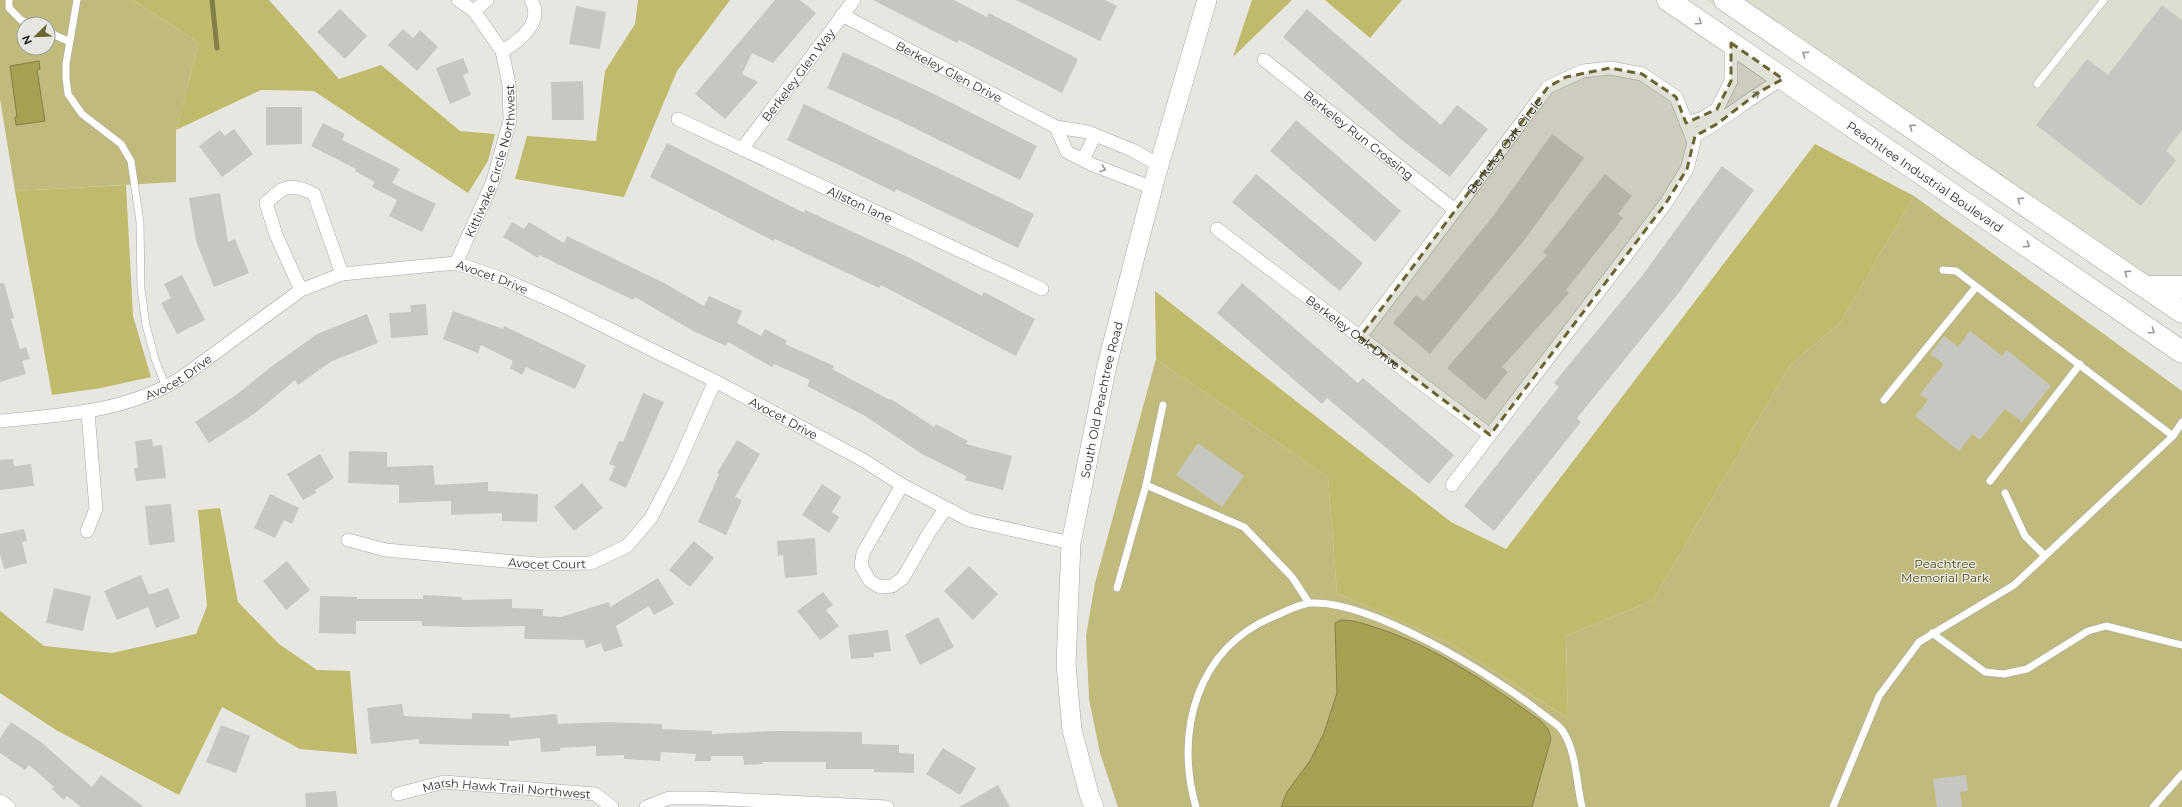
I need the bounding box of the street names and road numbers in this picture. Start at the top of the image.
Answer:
street label: Berkeley Glen Way [758,25,838,124]
street label: Berkeley Glen Drive [894,37,1005,105]
street label: Kittiwake Circle Northwest [461,84,518,239]
street label: Berkeley Run Crossing [1301,87,1417,182]
street label: Berkeley Oak Circle [1463,94,1545,196]
street label: Peachtree Industrial Boulevard [1844,118,2006,235]
street label: Allston lane [825,182,895,226]
street label: Avocet Drive [455,256,531,297]
street label: Berkeley Oak Drive [1303,292,1404,372]
street label: South Old Peachtree Road [1077,320,1125,479]
street label: Avocet Drive [143,351,214,403]
street label: Avocet Drive [747,393,821,442]
street label: Avocet Court [508,554,586,572]
street label: Marsh Hawk Trail Northwest [421,774,591,801]

